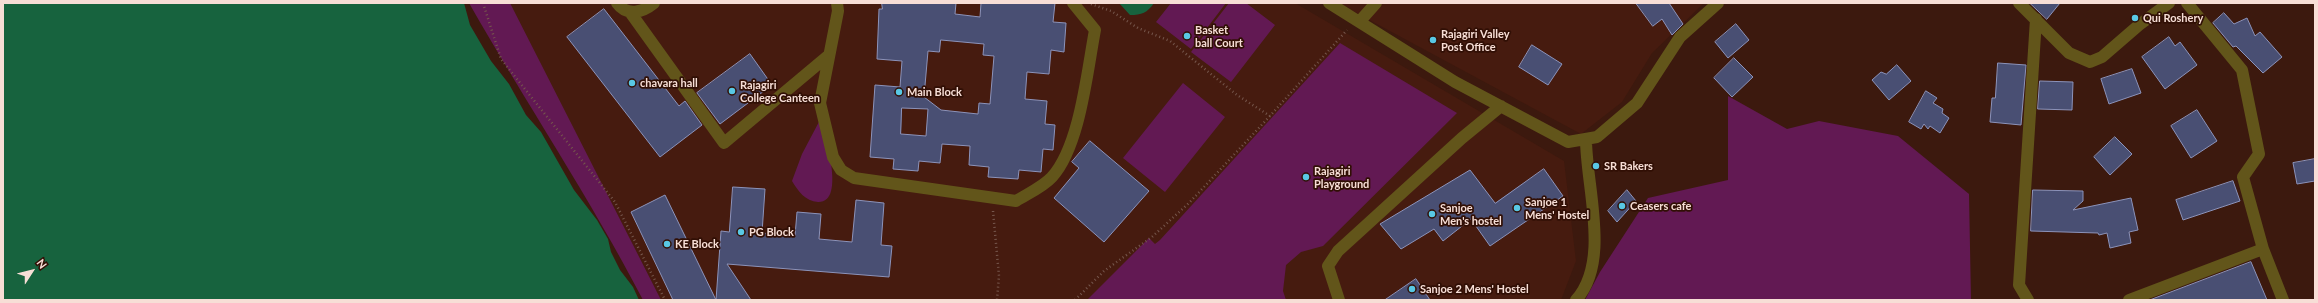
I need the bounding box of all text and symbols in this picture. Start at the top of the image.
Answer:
place label: Qui Roshery [2143,11,2203,25]
marker: Qui Roshery [2130,13,2140,23]
place label: Basket ball Court [1195,23,1243,49]
place label: Rajagiri Valley Post Office [1441,27,1509,53]
marker: Basket ball Court [1182,31,1192,41]
marker: Rajagiri Valley Post Office [1428,35,1438,45]
place label: chavara hall [640,76,698,90]
marker: chavara hall [627,78,637,88]
place label: Rajagiri College Canteen [740,78,820,104]
place label: Main Block [907,85,962,99]
marker: Rajagiri College Canteen [727,86,737,96]
marker: Main Block [894,87,904,97]
place label: SR Bakers [1604,159,1653,173]
marker: SR Bakers [1591,161,1601,171]
place label: Rajagiri Playground [1314,164,1369,190]
marker: Rajagiri Playground [1301,172,1311,182]
place label: Sanjoe 1 Mens' Hostel [1525,195,1589,221]
place label: Ceasers cafe [1630,199,1691,213]
place label: Sanjoe Men's hostel [1440,201,1502,227]
marker: Ceasers cafe [1617,201,1627,211]
marker: Sanjoe 1 Mens' Hostel [1512,203,1522,213]
marker: Sanjoe Men's hostel [1427,209,1437,219]
place label: PG Block [749,225,794,239]
marker: PG Block [736,227,746,237]
place label: KE Block [675,237,719,251]
marker: KE Block [662,239,672,249]
north arrow [12,251,52,291]
text: N [34,256,50,271]
place label: Sanjoe 2 Mens' Hostel [1420,282,1529,296]
marker: Sanjoe 2 Mens' Hostel [1407,284,1417,294]

